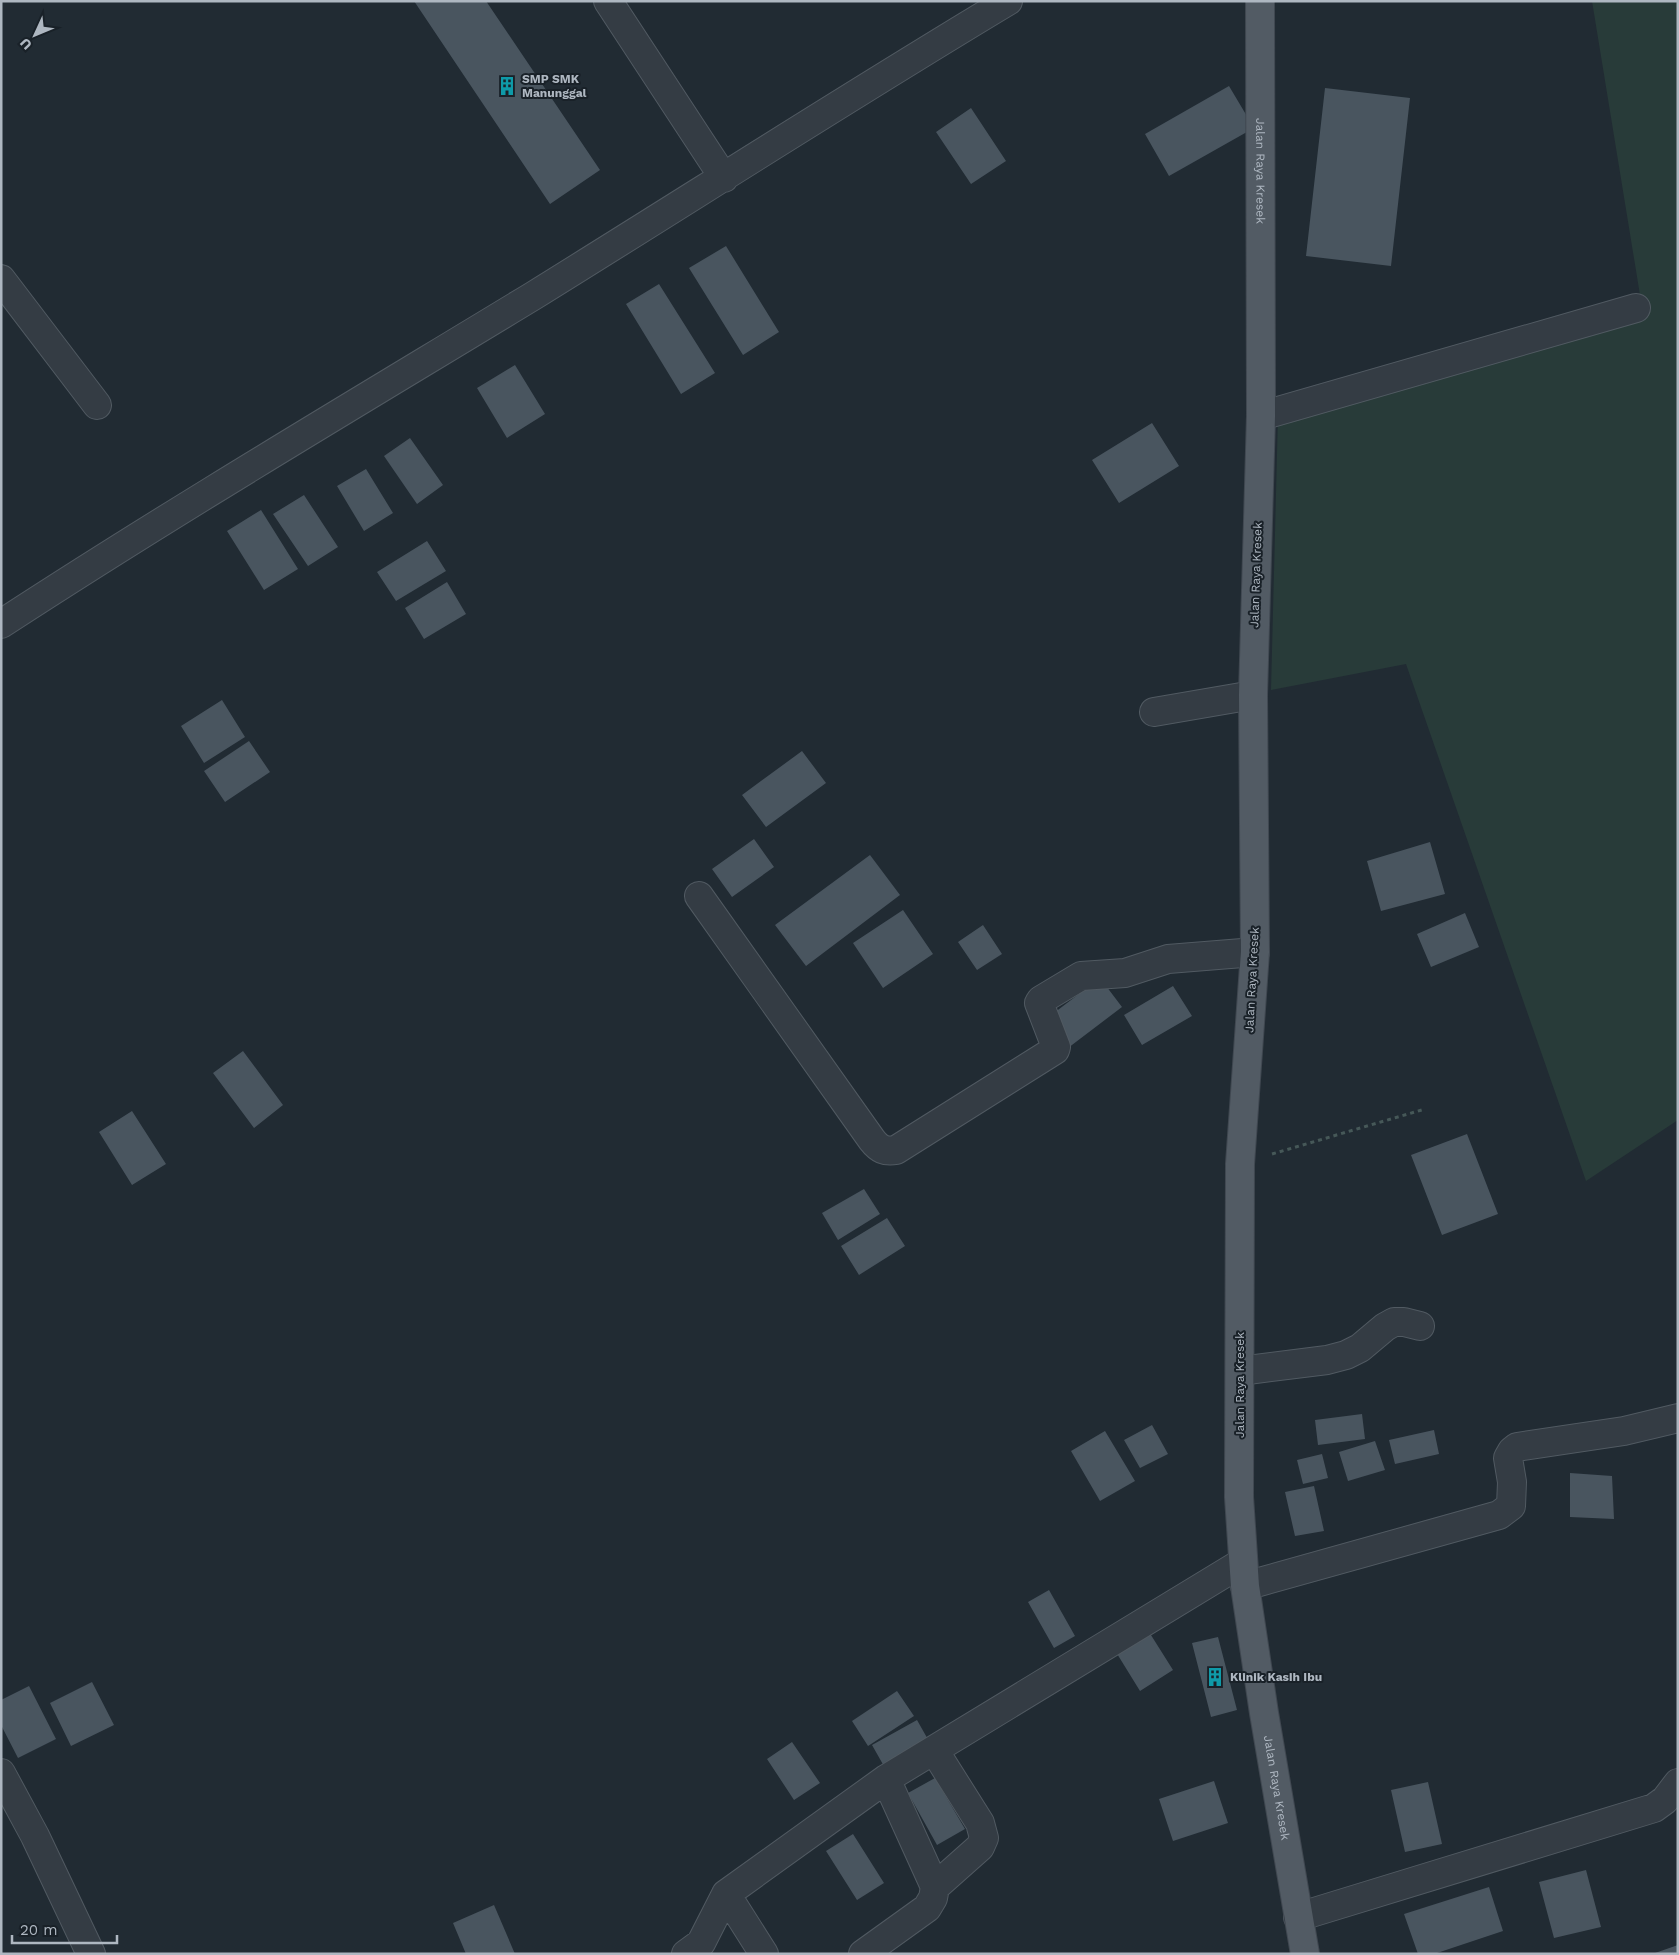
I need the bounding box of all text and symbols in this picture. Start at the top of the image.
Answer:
north arrow [10,10,60,60]
text: U [16,35,35,53]
place label: SMP SMK Manunggal [522,72,587,100]
building icon: SMP SMK Manunggal [496,75,518,97]
street label: Jalan Raya Kresek [1253,118,1268,224]
street label: Jalan Raya Kresek [1247,522,1265,628]
street label: Jalan Raya Kresek [1242,927,1262,1033]
street label: Jalan Raya Kresek [1233,1332,1247,1438]
building icon: Klinik Kasih Ibu [1204,1666,1226,1688]
place label: Klinik Kasih Ibu [1230,1670,1322,1684]
street label: Jalan Raya Kresek [1261,1734,1293,1841]
scale bar [12,1912,118,1944]
text: 20 m [20,1921,58,1939]

